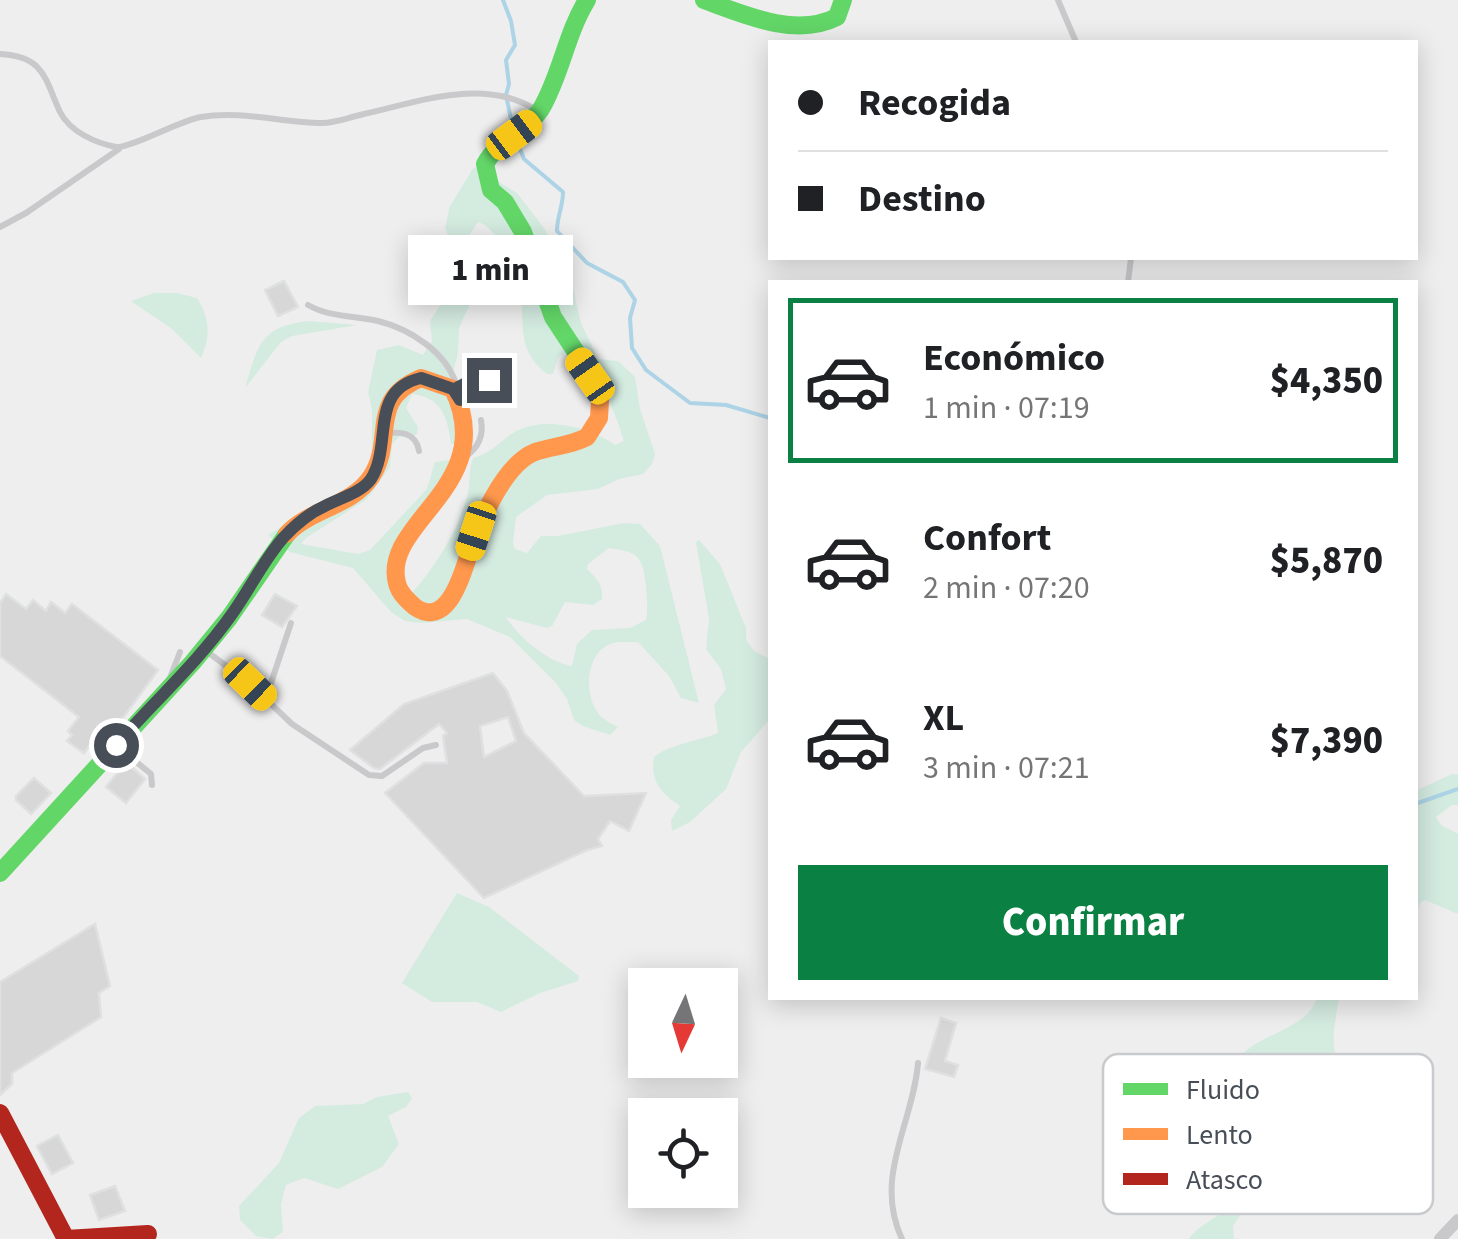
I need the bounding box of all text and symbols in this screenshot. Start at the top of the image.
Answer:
text: Recogida [858,76,1011,130]
car [481,105,547,165]
text: Destino [858,172,986,226]
callout: 1 min [406,235,572,305]
text: 1 min [451,247,530,293]
text: Económico [923,331,1105,385]
icon: car [803,336,893,426]
car [561,343,619,409]
text: $4,350 [1270,354,1383,408]
route end [467,358,512,403]
text: 1 min · 07:19 [923,385,1090,431]
car [452,498,500,564]
text: Confort [923,511,1051,565]
icon: car [803,516,893,606]
text: $5,870 [1270,534,1383,588]
text: 2 min · 07:20 [923,565,1090,611]
car [218,652,282,716]
text: XL [923,691,964,745]
icon: car [803,696,893,786]
text: $7,390 [1270,714,1383,768]
route start [94,723,139,768]
text: 3 min · 07:21 [923,745,1090,791]
button: Confirmar [798,865,1388,980]
north arrow [628,968,738,1078]
map controls [628,968,738,1208]
legend [1103,1054,1433,1214]
text: Fluido [1186,1070,1260,1110]
button: locate [628,1098,738,1208]
text: Lento [1186,1115,1253,1155]
text: Atasco [1186,1160,1263,1200]

